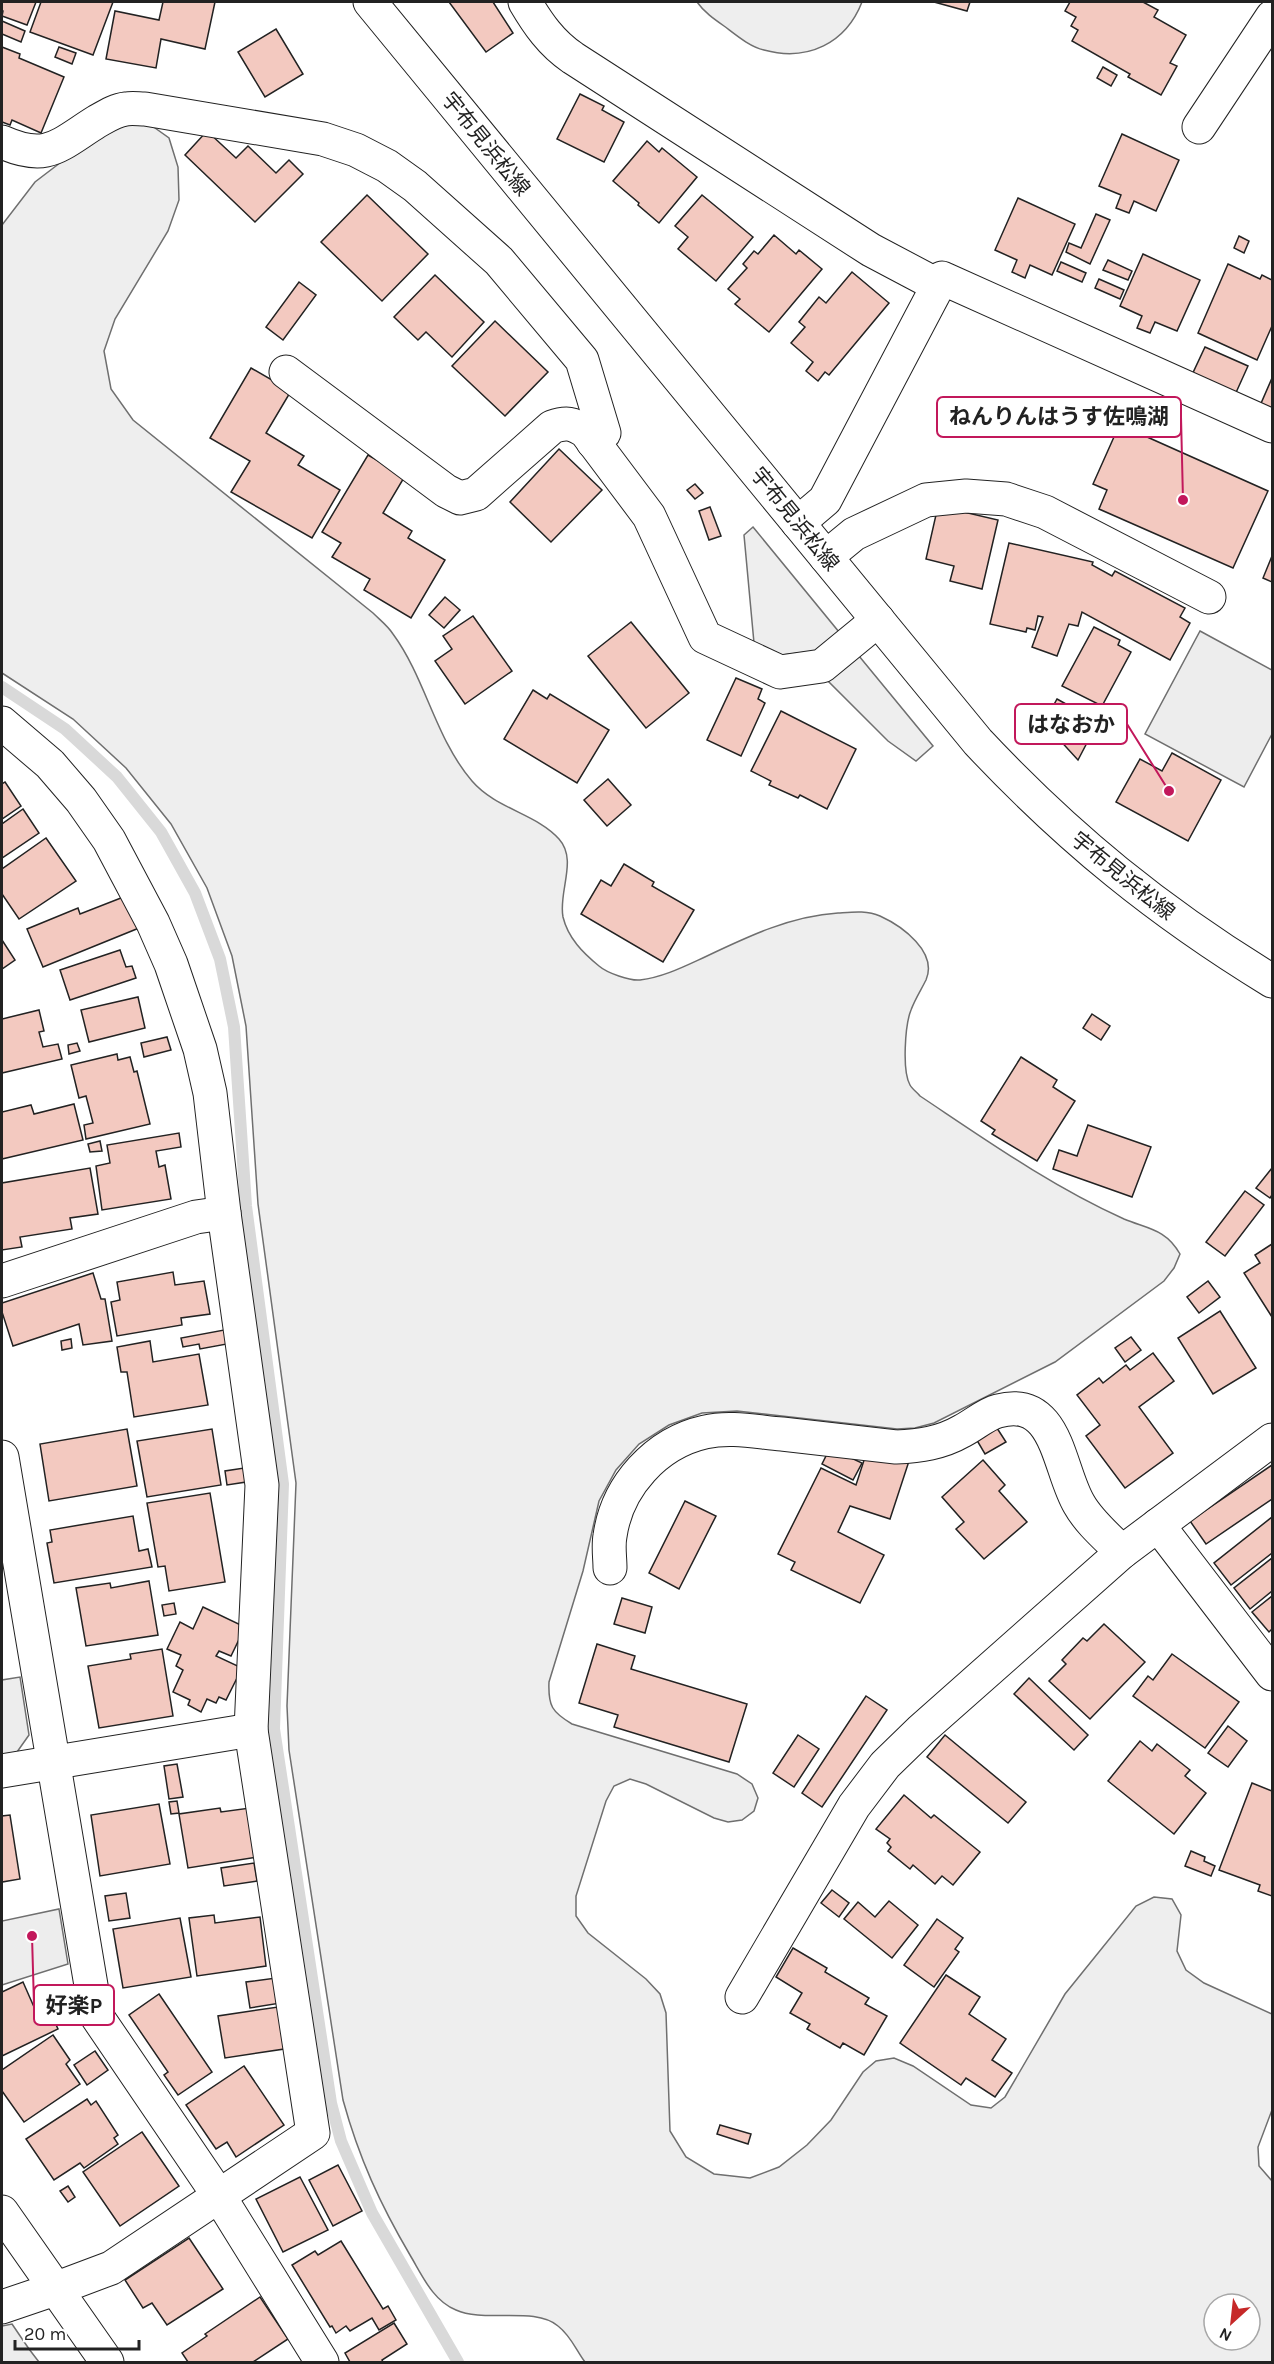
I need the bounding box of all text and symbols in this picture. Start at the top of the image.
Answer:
street label: 宇布見浜松線 [437,87,535,201]
callout: ねんりんはうす佐鳴湖 [937,397,1181,437]
text: ねんりんはうす佐鳴湖 [949,404,1169,430]
street label: 宇布見浜松線 [746,462,844,576]
callout: はなおか [1015,704,1127,744]
text: はなおか [1027,712,1115,738]
street label: 宇布見浜松線 [1066,827,1180,925]
callout: 好楽P [34,1985,114,2025]
text: 好楽P [46,1993,103,2019]
north arrow [1202,2292,1262,2352]
scale bar [15,2313,140,2351]
text: 20 m [24,2323,66,2345]
text: N [1216,2324,1235,2346]

